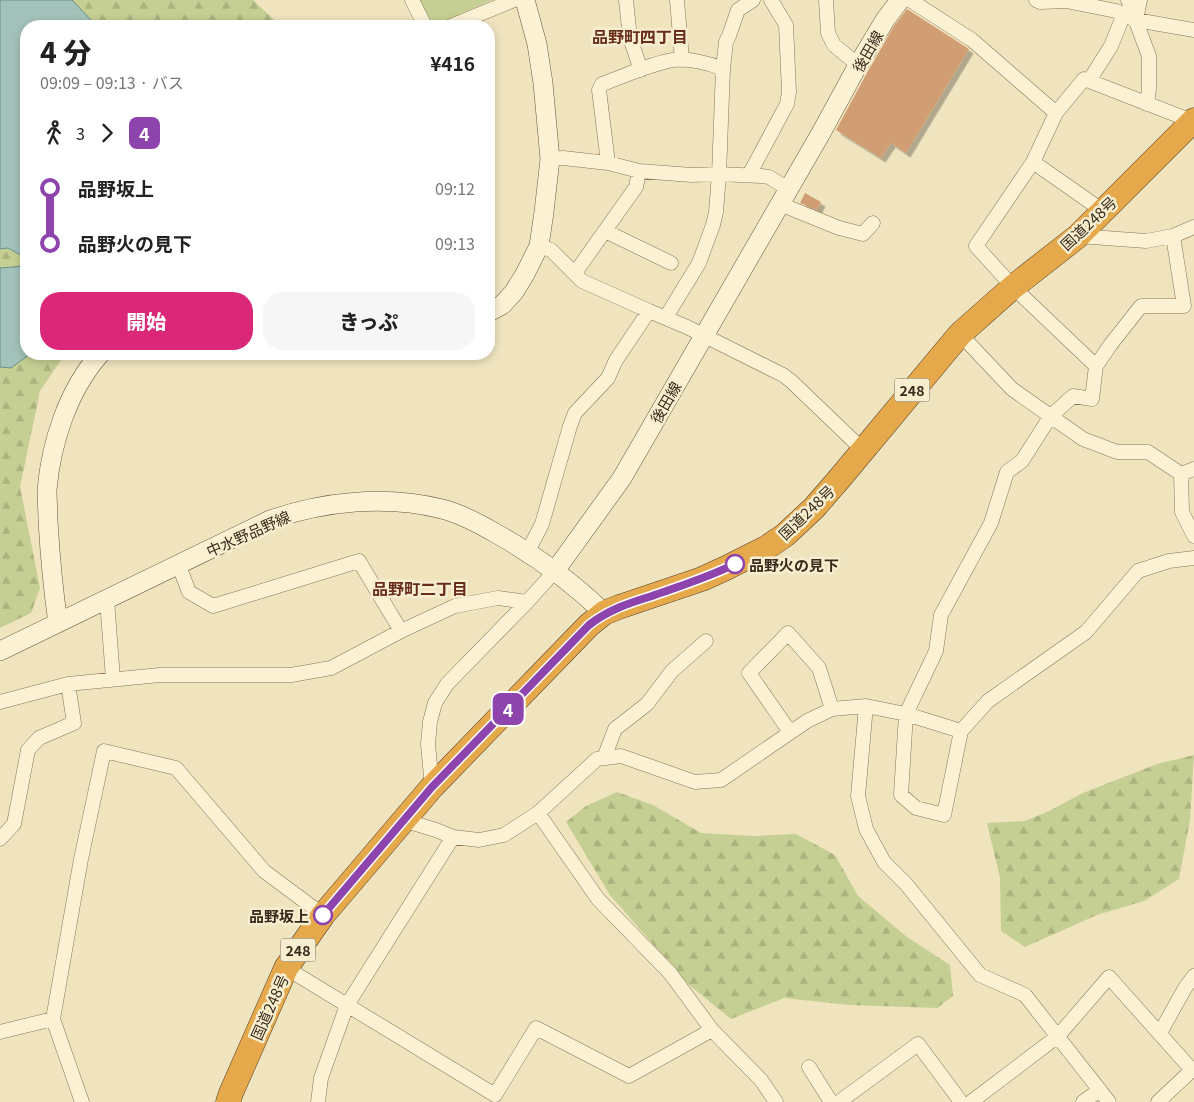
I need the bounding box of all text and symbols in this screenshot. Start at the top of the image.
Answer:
district label: 品野町四丁目 [592,24,688,48]
street label: 後田線 [847,26,887,76]
text: 4 分 [40,31,91,71]
text: ¥416 [430,49,475,76]
text: 09:09 – 09:13 · バス [40,70,184,94]
icon: walk [40,119,68,147]
icon: forward [93,119,121,147]
text: 4 [139,120,150,146]
text: 3 [76,121,85,145]
text: 品野坂上 [78,174,154,201]
text: 09:12 [435,176,475,200]
street label: 国道248号 [1055,191,1121,255]
text: 品野火の見下 [78,229,192,256]
text: 09:13 [435,231,475,255]
button: 開始 [40,292,253,350]
button: きっぷ [263,292,475,350]
street label: 後田線 [645,377,685,427]
road number: 248 [894,378,930,402]
street label: 国道248号 [774,480,838,544]
street label: 中水野品野線 [203,505,293,561]
marker: 品野火の見下 [725,554,745,574]
place label: 品野火の見下 [749,554,839,575]
district label: 品野町二丁目 [372,576,468,600]
line badge: 4 [492,693,524,725]
text: 4 [503,696,513,722]
place label: 品野坂上 [249,905,309,926]
marker: 品野坂上 [313,905,333,925]
road number: 248 [280,938,316,962]
street label: 国道248号 [245,971,293,1043]

